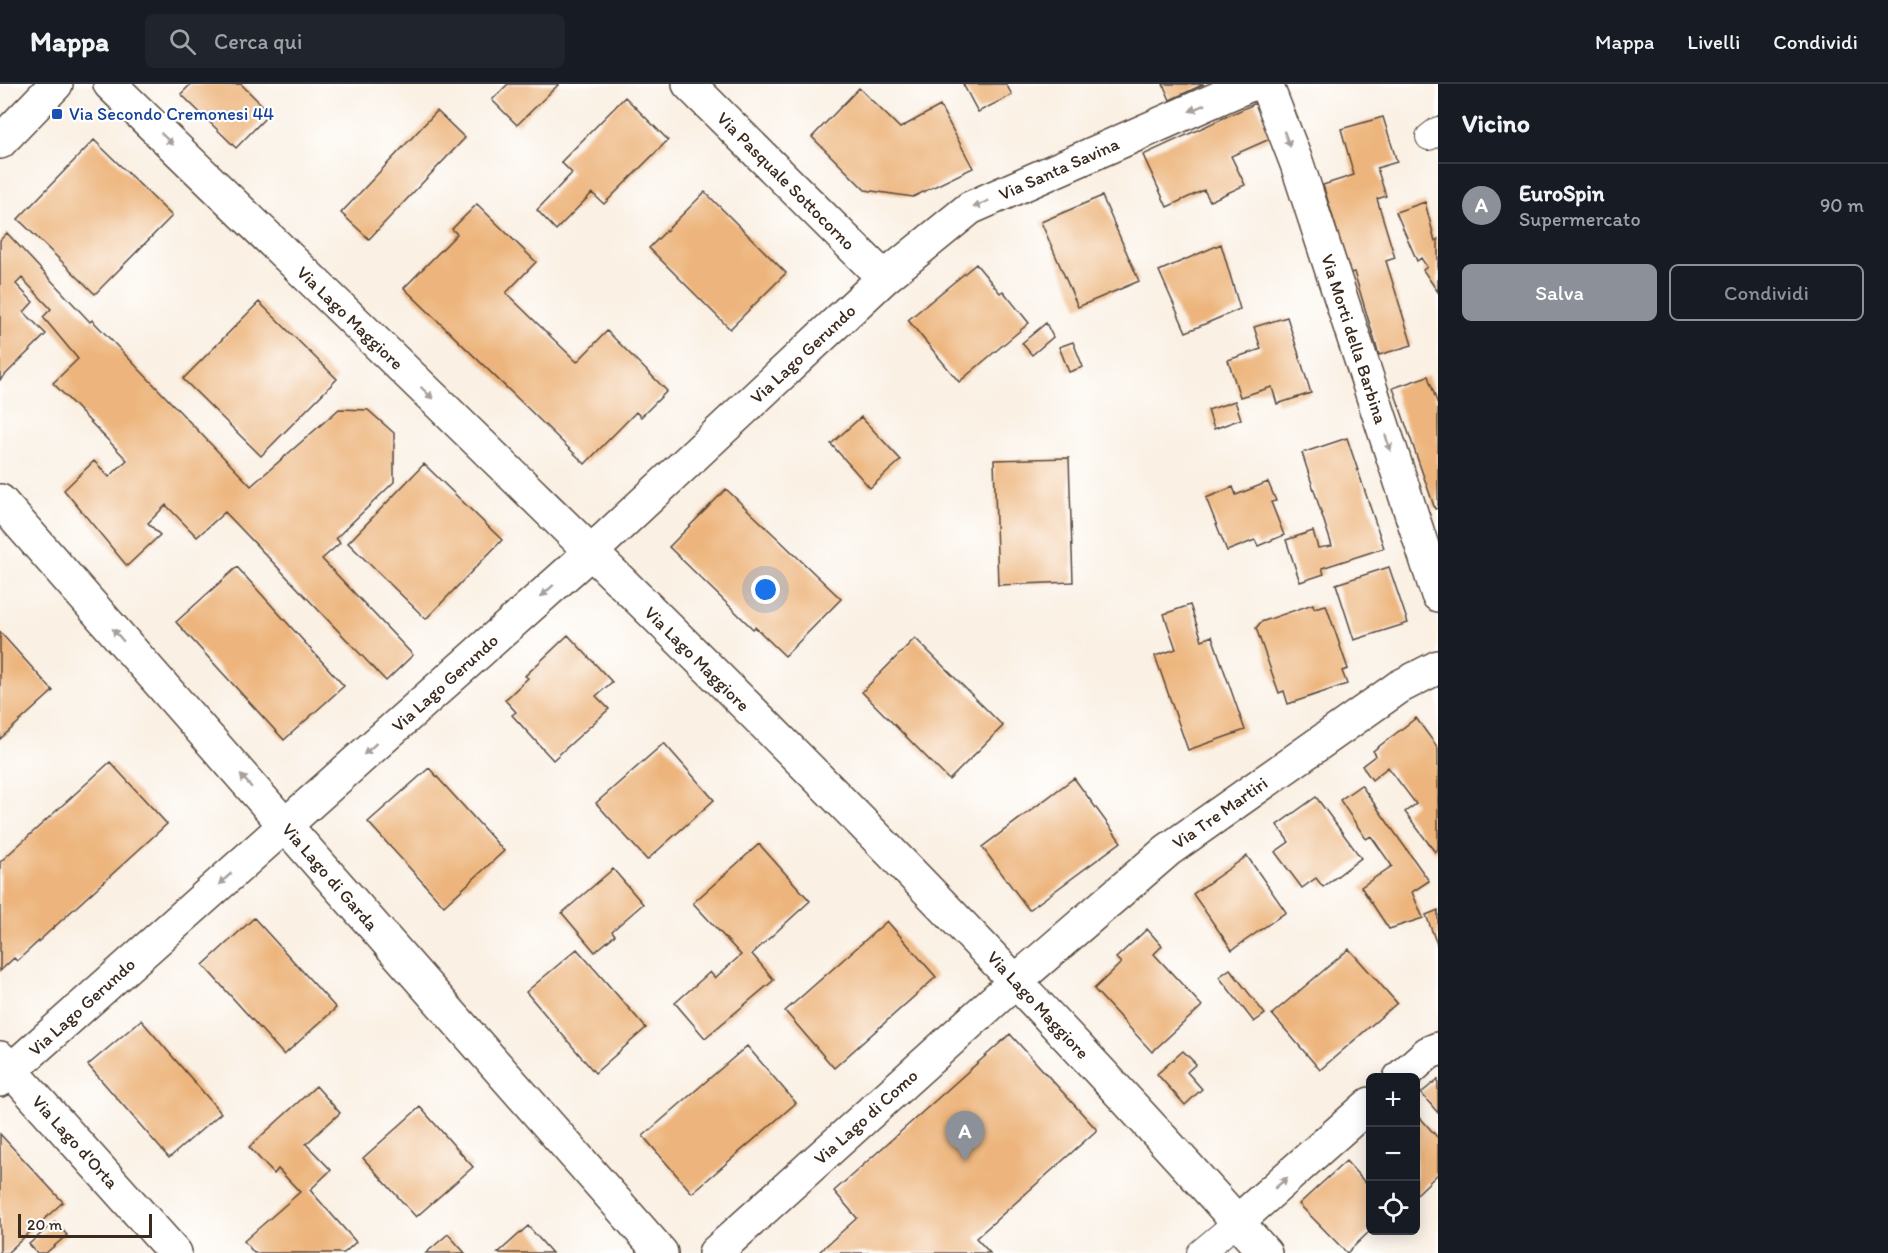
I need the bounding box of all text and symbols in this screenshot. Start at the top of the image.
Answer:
search box [145,14,565,68]
text: Mappa [30,24,109,58]
icon: search [166,25,199,58]
text: Cerca qui [214,28,302,55]
text: Mappa [1595,29,1654,54]
text: Livelli [1687,29,1740,54]
text: Condividi [1773,29,1858,54]
place label: Via Secondo Cremonesi 44 [69,103,274,125]
one-way arrow [1189,103,1206,112]
marker: Via Secondo Cremonesi 44 [50,107,64,121]
street label: Via Pasquale Sottocorno [712,107,860,255]
text: Vicino [1462,107,1530,139]
one-way arrow [1282,130,1292,148]
one-way arrow [159,132,173,146]
street label: Via Santa Savina [995,132,1123,205]
text: EuroSpin [1519,180,1604,207]
text: A [1475,193,1488,217]
text: 90 m [1820,193,1864,217]
one-way arrow [972,199,989,208]
text: Supermercato [1519,207,1641,231]
street label: Via Morti della Barbina [1316,251,1392,427]
street label: Via Lago Maggiore [292,262,408,374]
button: Salva [1462,264,1657,321]
button: Condividi [1669,264,1864,321]
street label: Via Lago Gerundo [746,300,860,408]
one-way arrow [419,385,433,399]
one-way arrow [1384,434,1394,452]
your location [751,575,780,604]
one-way arrow [540,584,555,597]
street label: Via Lago Maggiore [640,602,754,716]
one-way arrow [111,627,124,643]
street label: Via Lago Gerundo [387,629,503,737]
one-way arrow [363,742,378,756]
street label: Via Tre Martiri [1168,772,1272,854]
one-way arrow [239,774,253,789]
street label: Via Lago di Garda [277,819,383,936]
one-way arrow [218,872,233,885]
street label: Via Lago Maggiore [982,946,1094,1064]
street label: Via Lago Gerundo [24,953,140,1061]
street label: Via Lago di Como [809,1065,923,1169]
map controls [1366,1073,1420,1235]
button: + [1366,1073,1420,1127]
street label: Via Lago d'Orta [27,1091,123,1194]
pin: A [946,1112,984,1161]
button: − [1366,1127,1420,1181]
one-way arrow [1273,1177,1288,1190]
button: locate [1366,1181,1420,1235]
scale bar [18,1211,152,1238]
text: 20 m [27,1215,62,1234]

